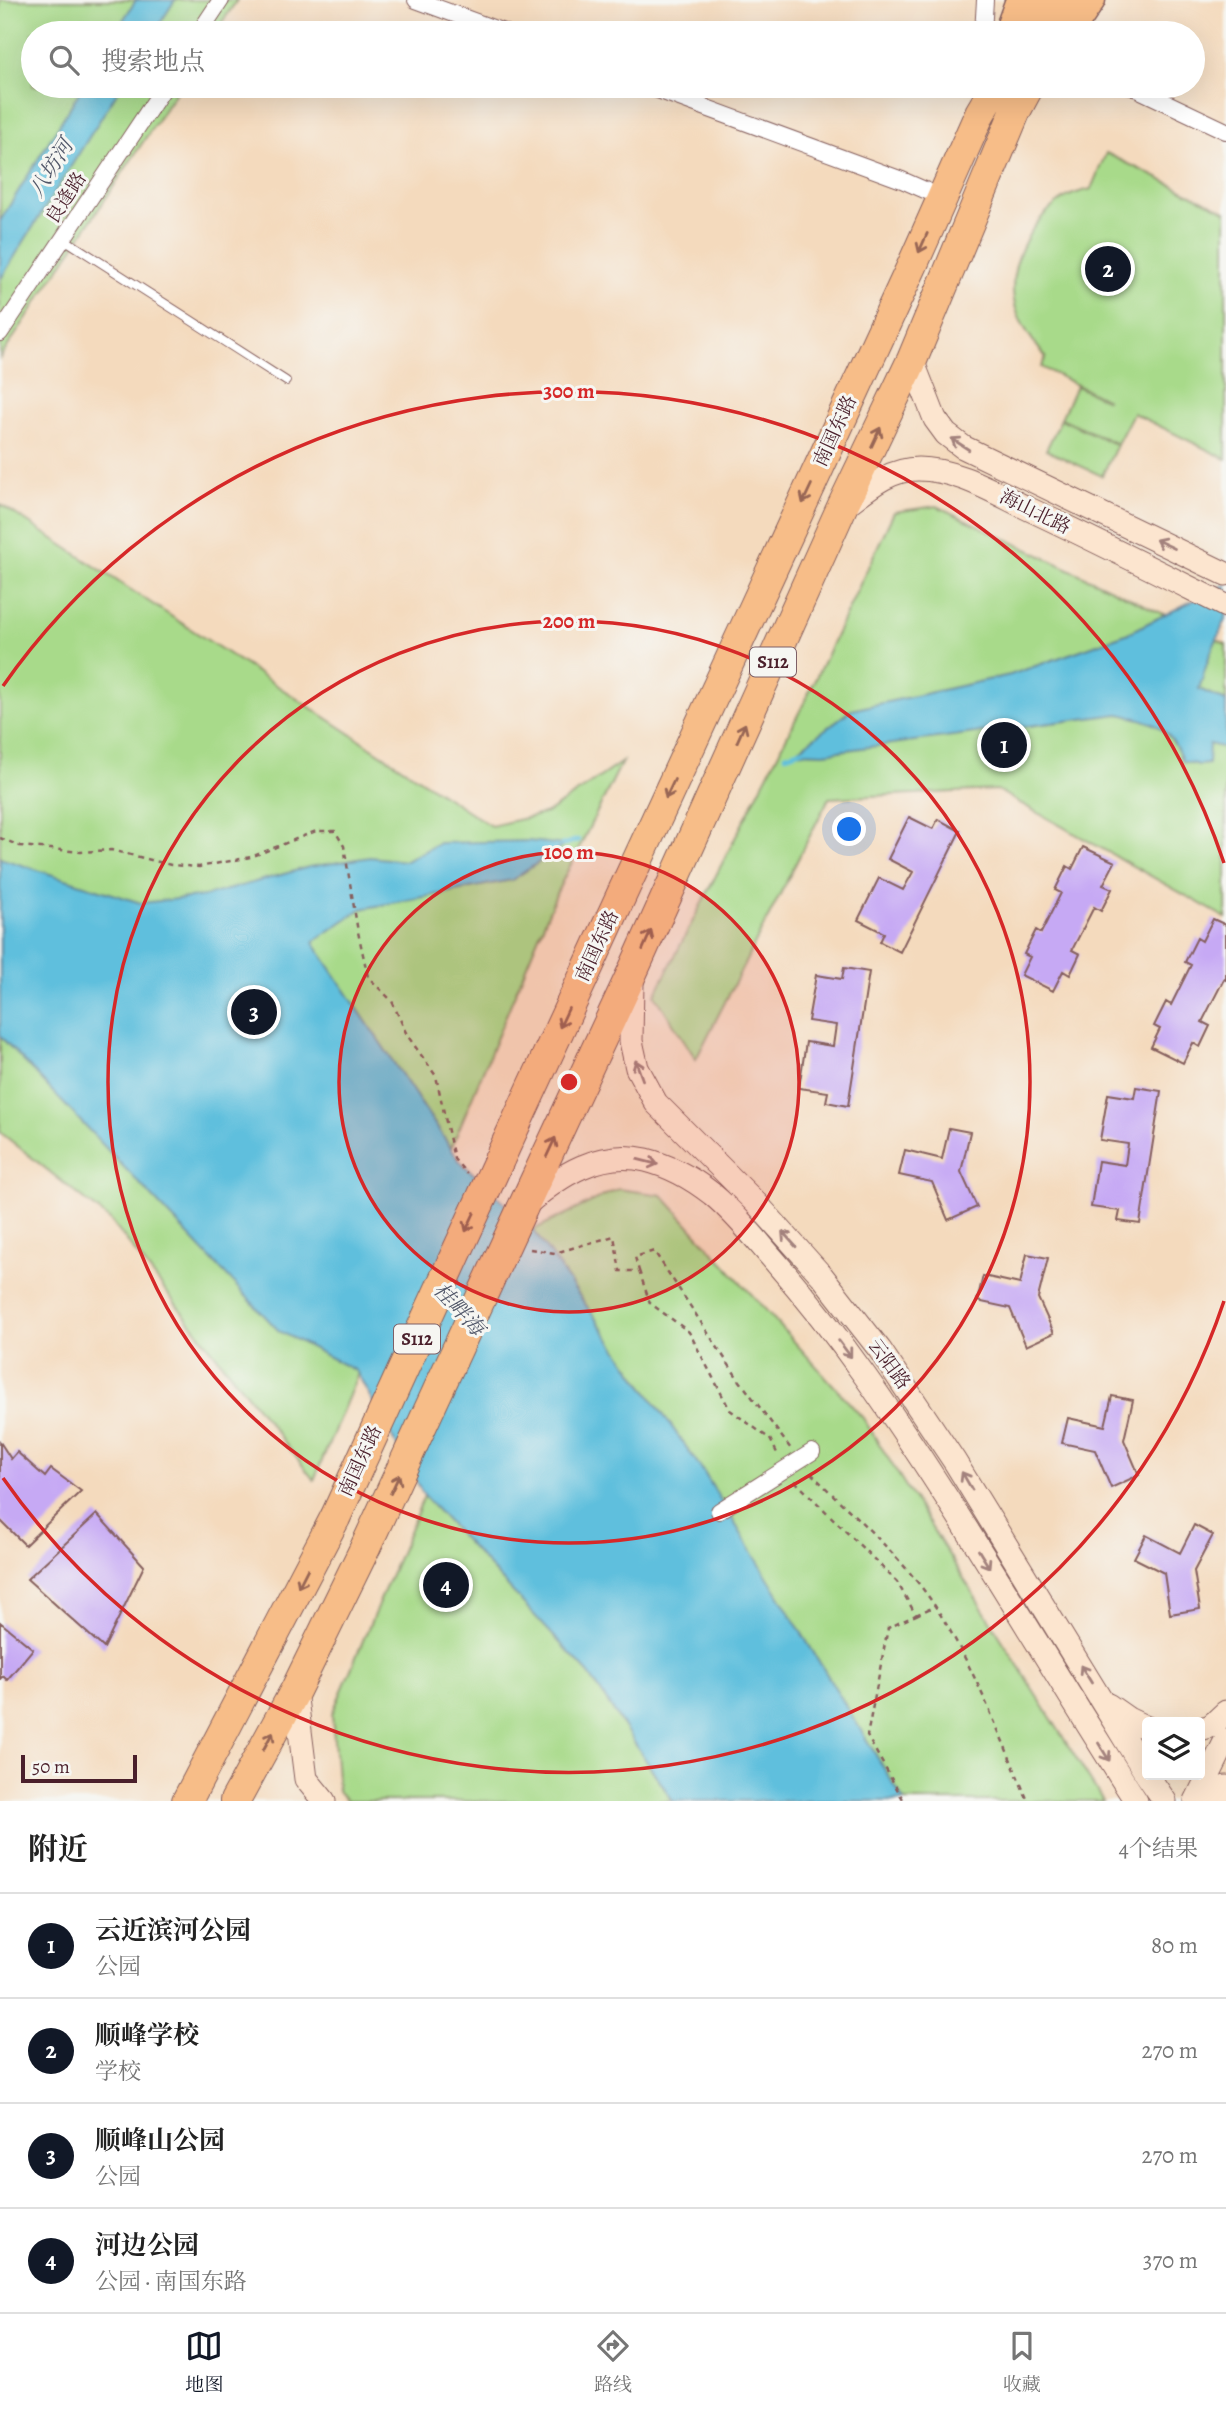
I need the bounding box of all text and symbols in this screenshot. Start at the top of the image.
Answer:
search box [21,21,1205,98]
icon: search [45,41,83,79]
text: 搜索地点 [101,44,205,79]
water label: 八坊河 [22,130,82,202]
street label: 良逢路 [40,167,92,229]
one-way arrow [916,232,929,253]
pin: 2 [1085,243,1131,295]
text: 300 m [543,377,595,405]
street label: 南国东路 [807,391,863,471]
one-way arrow [869,427,883,448]
one-way arrow [951,437,971,451]
one-way arrow [799,483,813,504]
street label: 海山北路 [995,484,1075,540]
one-way arrow [1155,537,1176,550]
text: 200 m [543,607,596,635]
road number: S112 [750,648,796,676]
pin: 1 [981,719,1027,771]
one-way arrow [734,723,748,744]
one-way arrow [663,778,676,799]
your location [832,812,866,846]
text: 100 m [544,838,594,866]
street label: 南国东路 [569,906,625,986]
one-way arrow [641,930,654,952]
pin: 3 [231,986,277,1038]
one-way arrow [557,1007,570,1028]
one-way arrow [632,1059,644,1081]
centre of rings [557,1070,581,1094]
one-way arrow [545,1137,558,1158]
one-way arrow [637,1156,659,1169]
one-way arrow [463,1211,476,1232]
one-way arrow [780,1231,797,1248]
water label: 桂畔海 [427,1276,493,1344]
road number: S112 [394,1324,440,1354]
street label: 云阳路 [862,1333,916,1395]
one-way arrow [838,1339,853,1357]
street label: 南国东路 [332,1421,388,1501]
one-way arrow [960,1471,974,1491]
one-way arrow [389,1473,402,1495]
one-way arrow [978,1548,992,1568]
pin: 4 [423,1559,469,1611]
one-way arrow [296,1567,309,1588]
one-way arrow [1079,1665,1093,1685]
map controls [1142,1717,1205,1780]
button: layers [1142,1717,1205,1780]
one-way arrow [262,1731,275,1752]
one-way arrow [1097,1742,1112,1761]
scale bar [21,1752,136,1784]
text: 50 m [32,1754,70,1780]
text: 附近 [28,1829,88,1869]
text: 4个结果 [1119,1833,1198,1864]
text: 云近滨河公园 [95,1913,251,1948]
text: 1 [47,1930,55,1961]
text: 80 m [1151,1930,1198,1961]
text: 公园 [95,1951,141,1982]
text: 顺峰学校 [95,2018,199,2053]
text: 2 [45,2035,57,2066]
text: 270 m [1141,2035,1198,2066]
text: 学校 [95,2056,141,2087]
text: 顺峰山公园 [95,2123,225,2158]
text: 3 [46,2140,56,2171]
text: 270 m [1141,2140,1198,2171]
text: 公园 [95,2161,141,2192]
text: 河边公园 [95,2228,199,2263]
text: 4 [46,2245,56,2276]
text: 370 m [1143,2245,1198,2276]
text: 公园 · 南国东路 [95,2266,247,2297]
tab: 地图 [185,2327,223,2398]
tab: 路线 [594,2327,632,2398]
tab: 收藏 [1003,2327,1041,2398]

